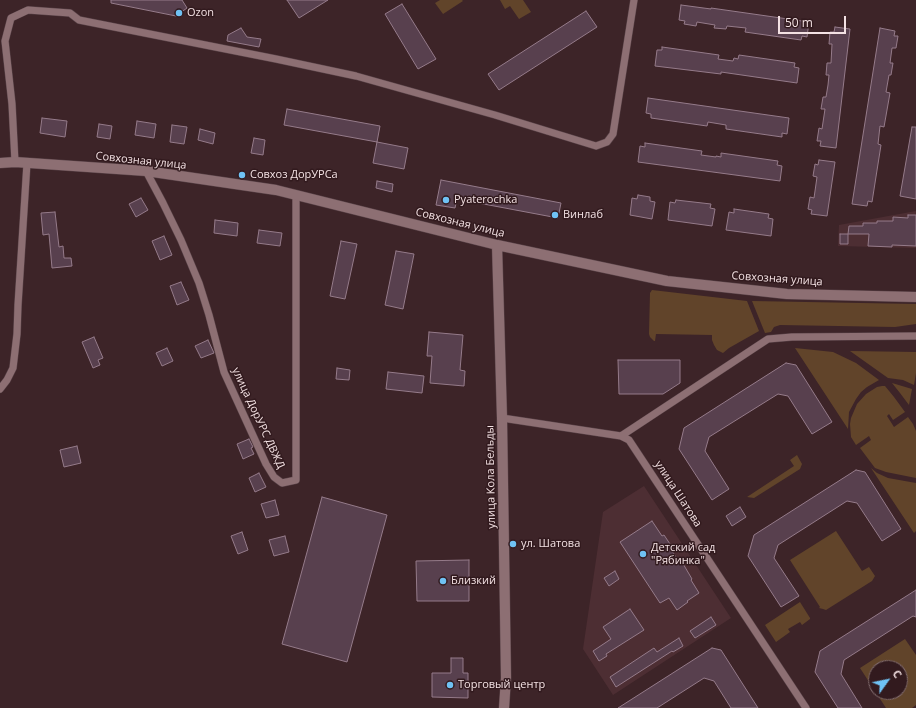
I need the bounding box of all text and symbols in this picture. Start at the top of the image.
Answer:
place label: Ozon [187,6,214,20]
marker: Ozon [174,8,184,18]
scale bar [780,8,848,34]
text: 50 m [785,14,813,31]
street label: Совхозная улица [95,150,187,172]
place label: Совхоз ДорУPCа [250,168,338,182]
marker: Совхоз ДорУPCа [237,170,247,180]
place label: Pyaterochka [454,193,517,207]
marker: Pyaterochka [441,195,451,205]
street label: Совхозная улица [414,206,506,240]
place label: Винлаб [563,208,603,222]
marker: Винлаб [550,210,560,220]
street label: Совхозная улица [731,269,823,289]
street label: улица ДорУРС ДВЖД [229,365,287,471]
street label: улица Кола Бельды [483,425,499,529]
street label: улица Шатова [652,458,704,530]
place label: ул. Шатова [521,537,580,551]
marker: ул. Шатова [508,539,518,549]
place label: Детский сад "Рябинка" [651,541,715,567]
marker: Детский сад "Рябинка" [638,549,648,559]
place label: Близкий [451,574,496,588]
marker: Близкий [438,576,448,586]
north arrow [868,660,908,700]
text: С [889,667,906,681]
place label: Торговый центр [458,678,545,692]
marker: Торговый центр [445,680,455,690]

